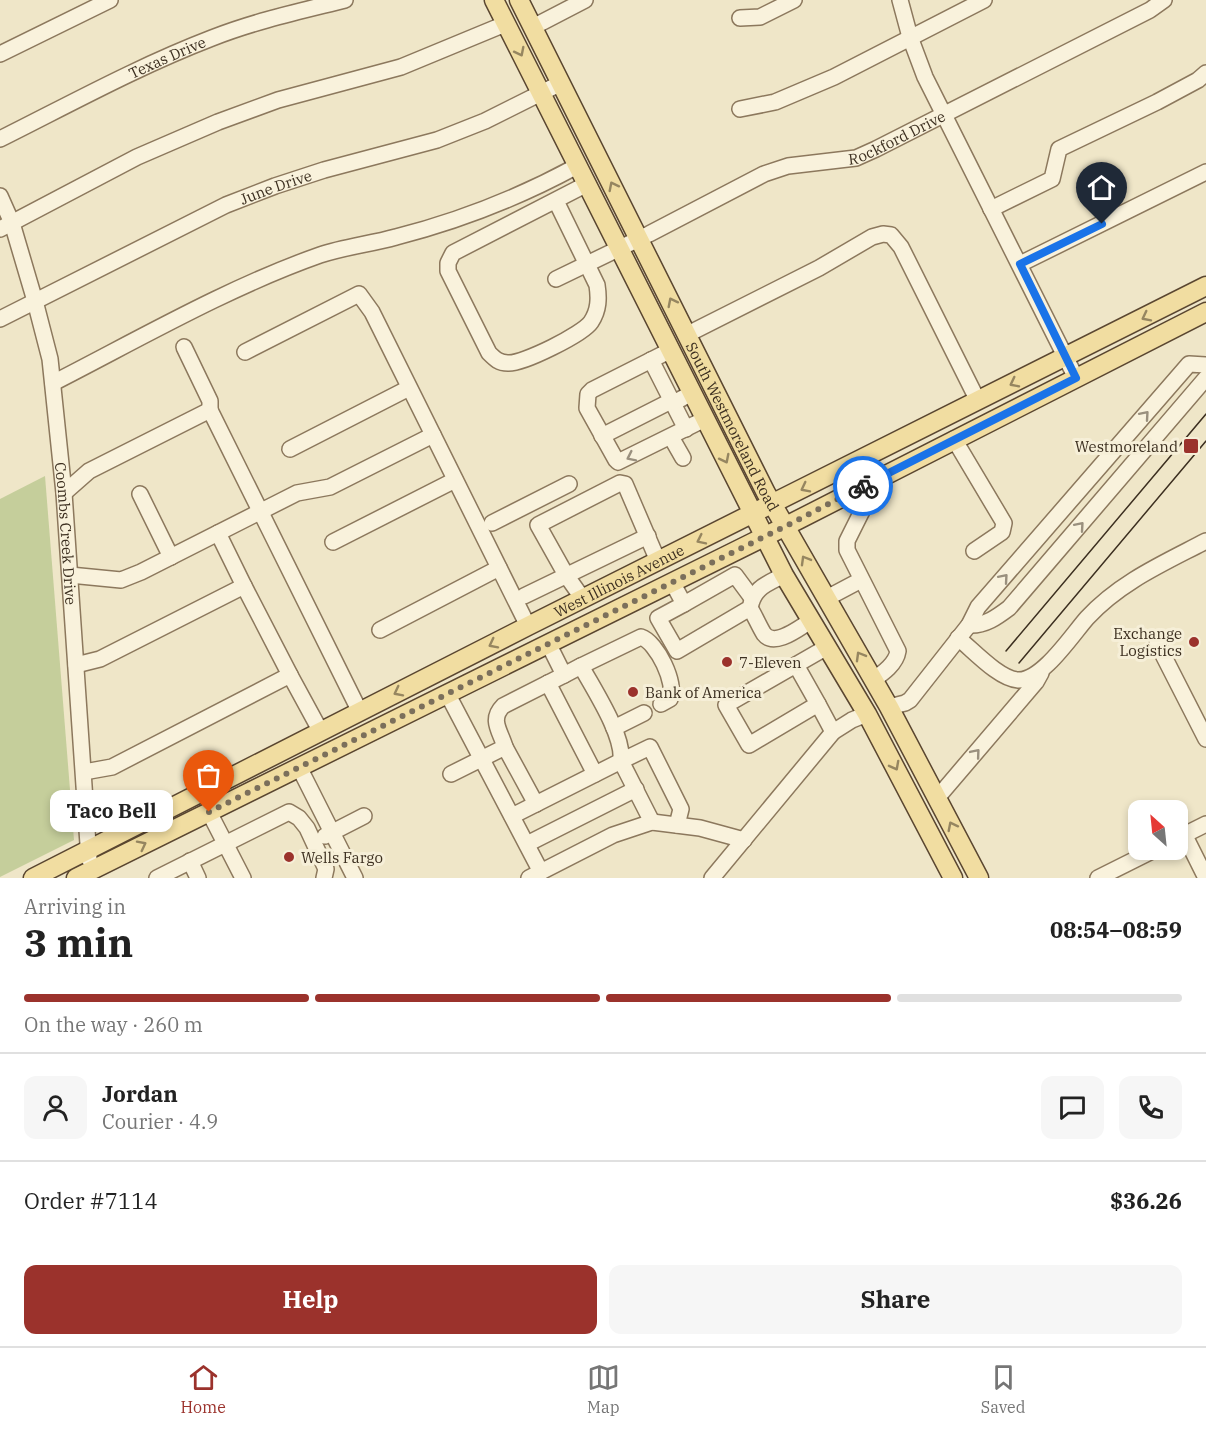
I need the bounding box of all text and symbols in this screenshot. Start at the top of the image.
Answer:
street label: Texas Drive [125,32,208,83]
one-way arrow [512,46,524,57]
street label: Rockford Drive [847,106,948,168]
pin [1076,162,1127,224]
street label: June Drive [237,165,314,208]
icon: home [1085,171,1118,204]
one-way arrow [609,181,621,192]
one-way arrow [667,297,679,308]
one-way arrow [1141,309,1152,321]
street label: South Westmoreland Road [682,338,784,514]
one-way arrow [1009,376,1020,387]
one-way arrow [1138,411,1149,422]
place label: Westmoreland [1075,437,1178,456]
marker: Westmoreland [1182,437,1200,455]
one-way arrow [626,449,637,461]
one-way arrow [718,452,730,463]
courier [833,456,893,516]
street label: Coombs Creek Drive [51,461,81,605]
icon: bike [847,470,880,503]
one-way arrow [801,481,812,493]
one-way arrow [1073,522,1084,533]
one-way arrow [696,533,707,545]
street label: West Illinois Avenue [550,540,687,621]
one-way arrow [801,556,812,566]
one-way arrow [996,574,1007,585]
place label: Exchange Logistics [1113,624,1182,660]
marker: Exchange Logistics [1187,635,1201,649]
one-way arrow [489,636,500,648]
one-way arrow [856,652,867,663]
place label: 7-Eleven [739,653,802,672]
marker: 7-Eleven [720,655,734,669]
place label: Bank of America [645,683,762,702]
one-way arrow [394,685,404,696]
marker: Bank of America [626,685,640,699]
one-way arrow [969,749,980,760]
pin [183,750,234,812]
icon: bag [192,759,225,792]
one-way arrow [888,759,899,770]
callout: Taco Bell [50,791,173,833]
text: Taco Bell [66,797,157,824]
north arrow [1128,800,1188,860]
map controls [1128,800,1188,860]
one-way arrow [948,821,960,832]
one-way arrow [136,841,147,852]
place label: Wells Fargo [301,848,383,867]
marker: Wells Fargo [282,850,296,864]
text: Arriving in [24,893,126,920]
text: 08:54–08:59 [1050,915,1182,944]
text: 3 min [24,917,133,968]
text: On the way · 260 m [24,1011,203,1038]
button: person [24,1076,87,1139]
button: chat [1041,1076,1104,1139]
button: phone [1119,1076,1182,1139]
text: Jordan [102,1079,178,1108]
text: Courier · 4.9 [102,1108,218,1135]
text: Order #7114 [24,1186,158,1215]
text: $36.26 [1110,1186,1182,1215]
button: Help [24,1265,597,1334]
button: Share [609,1265,1182,1334]
tab: Home [180,1361,226,1417]
tab: Map [587,1361,620,1417]
tab: Saved [981,1361,1026,1417]

